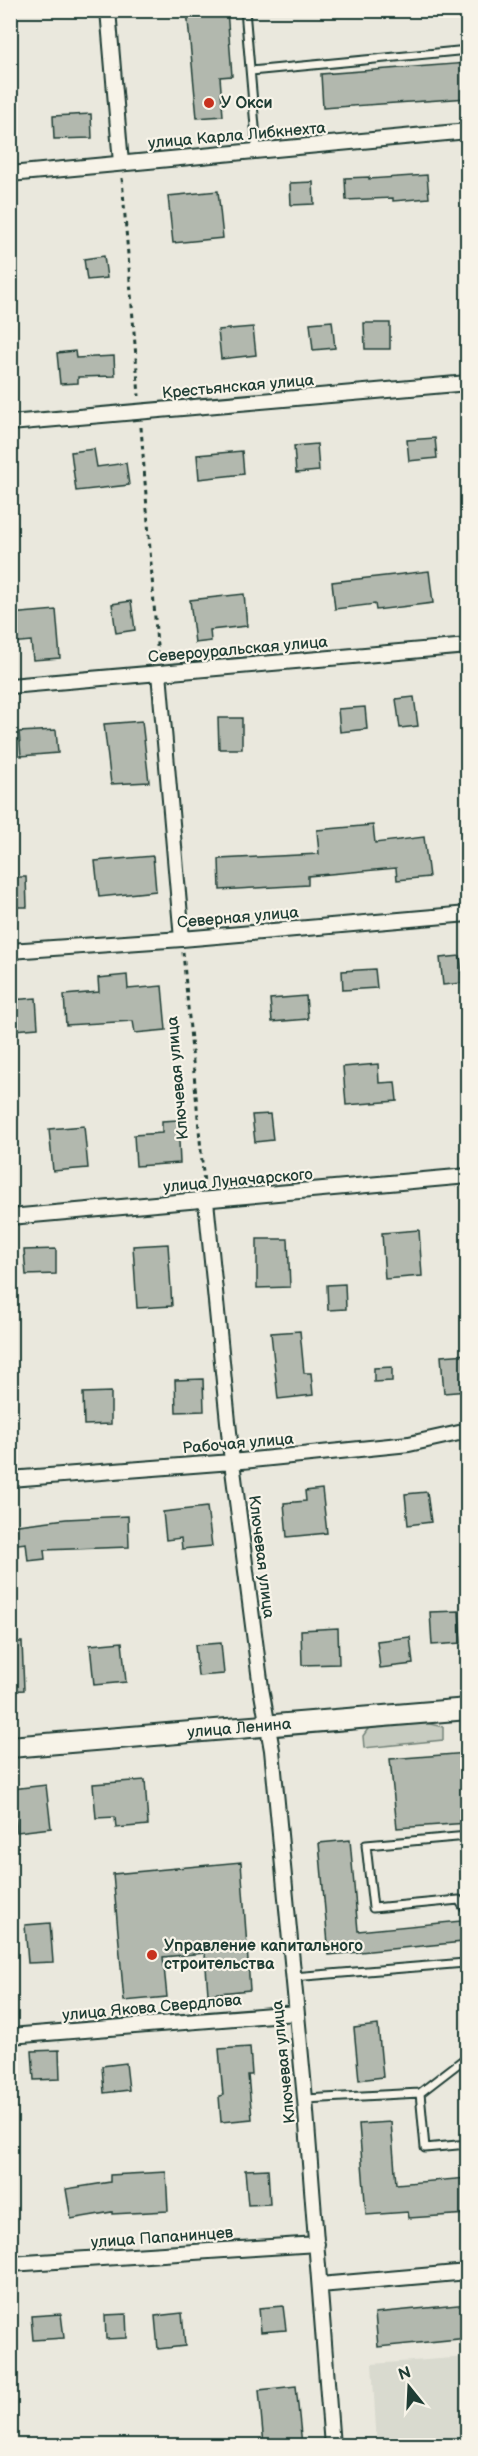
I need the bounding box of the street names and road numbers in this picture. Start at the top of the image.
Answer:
street label: улица Карла Либкнехта [147,119,327,153]
street label: Крестьянская улица [161,371,315,403]
street label: Североуральская улица [147,633,329,667]
street label: Северная улица [176,903,300,933]
street label: Ключевая улица [163,1015,193,1140]
street label: улица Луначарского [162,1165,314,1197]
street label: Рабочая улица [181,1430,295,1458]
street label: Ключевая улица [244,1494,278,1620]
street label: улица Ленина [186,1714,292,1742]
street label: улица Якова Свердлова [61,1991,243,2025]
street label: Ключевая улица [268,1999,300,2125]
street label: улица Папанинцев [90,2224,234,2252]

